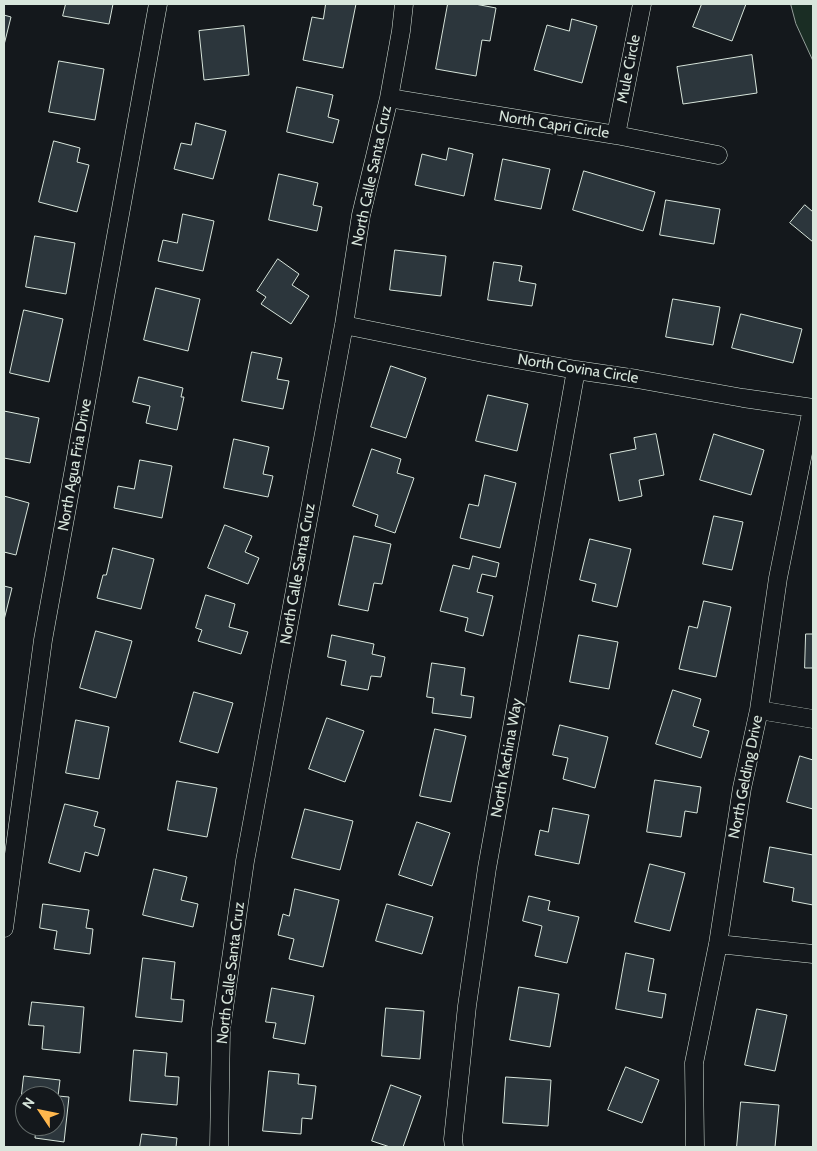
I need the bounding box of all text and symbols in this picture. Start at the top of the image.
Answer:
street label: Mule Circle [614,33,644,105]
street label: North Calle Santa Cruz [348,104,396,248]
street label: North Capri Circle [498,107,610,143]
street label: North Covina Circle [516,351,640,387]
street label: North Agua Fria Drive [54,397,96,533]
street label: North Calle Santa Cruz [277,502,319,646]
street label: North Kachina Way [488,697,526,819]
street label: North Gelding Drive [725,714,767,840]
street label: North Calle Santa Cruz [213,901,249,1045]
north arrow [15,1086,65,1136]
text: N [18,1094,39,1112]

